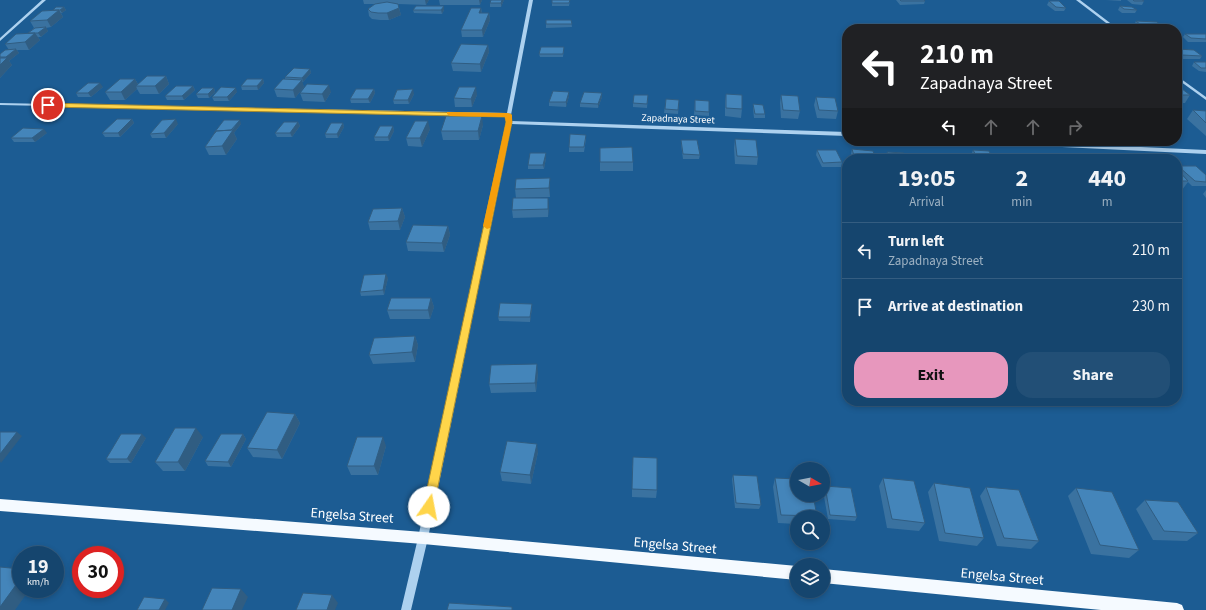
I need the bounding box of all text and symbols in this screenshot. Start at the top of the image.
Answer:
text: 210 m [920,34,994,74]
icon: left [854,40,906,92]
text: Zapadnaya Street [920,71,1052,96]
pin [31,88,65,122]
icon: arrive [37,94,59,116]
street label: Zapadnaya Street [641,111,716,127]
icon: left [938,116,960,138]
icon: ahead [980,116,1002,138]
icon: ahead [1022,116,1044,138]
icon: right [1064,116,1086,138]
text: 19:05 [898,161,956,196]
text: 2 [1016,161,1028,196]
text: 440 [1088,161,1126,196]
text: Arrival [909,193,944,211]
text: min [1011,193,1032,211]
text: m [1102,193,1113,211]
text: Turn left [888,231,944,252]
icon: left [854,240,876,262]
text: 210 m [1132,240,1170,261]
text: Zapadnaya Street [888,252,983,270]
icon: arrive [854,296,876,318]
text: Arrive at destination [888,296,1023,317]
text: 230 m [1132,296,1170,317]
button: Exit [854,352,1008,398]
button: Share [1016,352,1170,398]
north arrow [790,462,830,502]
map controls [790,462,830,598]
position arrow [408,486,450,528]
street label: Engelsa Street [310,503,394,529]
button: search [790,510,830,550]
street label: Engelsa Street [633,532,718,560]
speed limit sign: 30 [72,546,124,598]
text: 19 [27,553,49,581]
button: layers [790,558,830,598]
street label: Engelsa Street [960,563,1045,591]
text: km/h [27,575,49,589]

